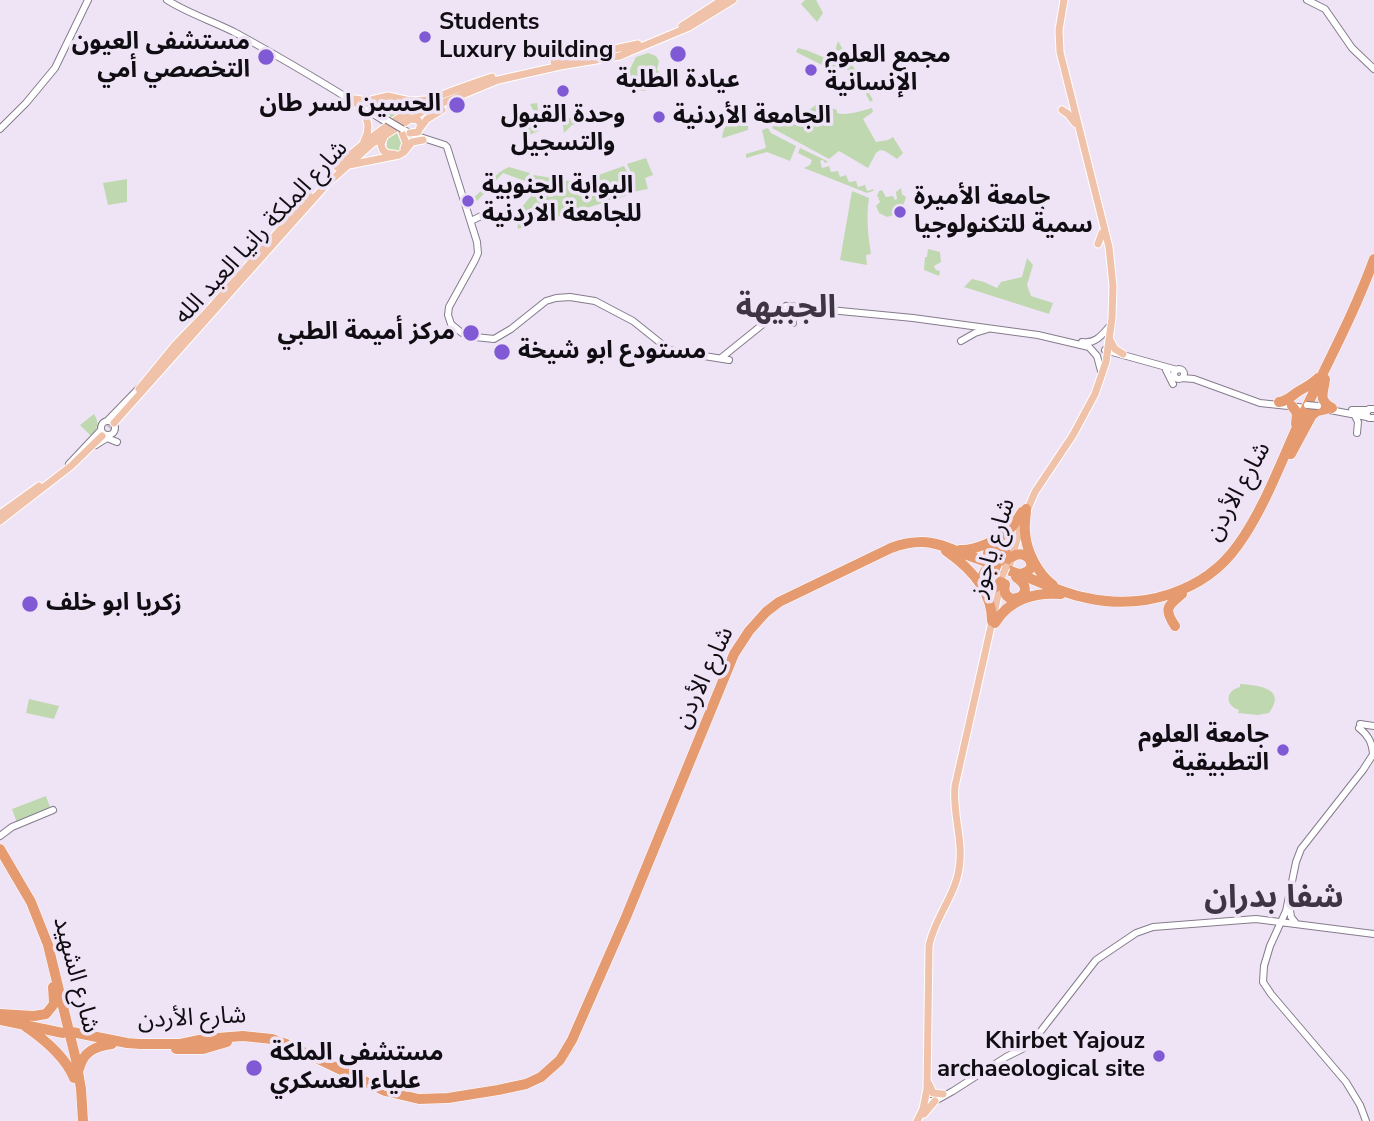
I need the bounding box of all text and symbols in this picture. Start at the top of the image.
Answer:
place label: Students Luxury building [439,9,613,65]
place label: مستشفى العيون التخصصي أمي [72,29,250,85]
marker: Students Luxury building [417,29,433,45]
place label: مجمع العلوم الإنسانية [825,42,951,98]
marker: عيادة الطلبة [668,44,688,64]
marker: مستشفى العيون التخصصي أمي [256,47,276,67]
marker: مجمع العلوم الإنسانية [803,62,819,78]
place label: عيادة الطلبة [616,67,740,95]
marker: وحدة القبول والتسجيل [555,83,571,99]
place label: الحسين لسر طان [260,91,441,119]
marker: الحسين لسر طان [447,95,467,115]
place label: وحدة القبول والتسجيل [501,102,625,158]
place label: الجامعة الأردنية [673,103,831,131]
marker: الجامعة الأردنية [651,109,667,125]
street label: شارع الملكة رانيا العبد الله [169,135,355,331]
place label: البوابة الجنوبية للجامعة الاردنية [482,173,642,229]
place label: جامعة الأميرة سمية للتكنولوجيا [914,184,1093,240]
marker: البوابة الجنوبية للجامعة الاردنية [460,193,476,209]
marker: جامعة الأميرة سمية للتكنولوجيا [892,204,908,220]
district label: الجبيهة [736,290,836,328]
place label: مركز أميمة الطبي [278,319,455,347]
marker: مركز أميمة الطبي [461,323,481,343]
place label: مستودع ابو شيخة [518,338,706,366]
marker: مستودع ابو شيخة [492,342,512,362]
street label: شارع الأردن [1200,438,1278,546]
street label: شارع ياجوز [965,495,1023,601]
place label: زكريا ابو خلف [46,590,182,618]
marker: زكريا ابو خلف [20,594,40,614]
street label: شارع الأردن [669,623,741,733]
place label: جامعة العلوم التطبيقية [1138,722,1269,778]
marker: جامعة العلوم التطبيقية [1275,742,1291,758]
district label: شفا بدران [1204,880,1344,918]
street label: شارع الشهيد [46,914,104,1036]
street label: شارع الأردن [137,1002,247,1036]
place label: Khirbet Yajouz archaeological site [937,1028,1145,1084]
place label: مستشفى الملكة علياء العسكري [270,1040,444,1096]
marker: Khirbet Yajouz archaeological site [1151,1048,1167,1064]
marker: مستشفى الملكة علياء العسكري [244,1058,264,1078]

